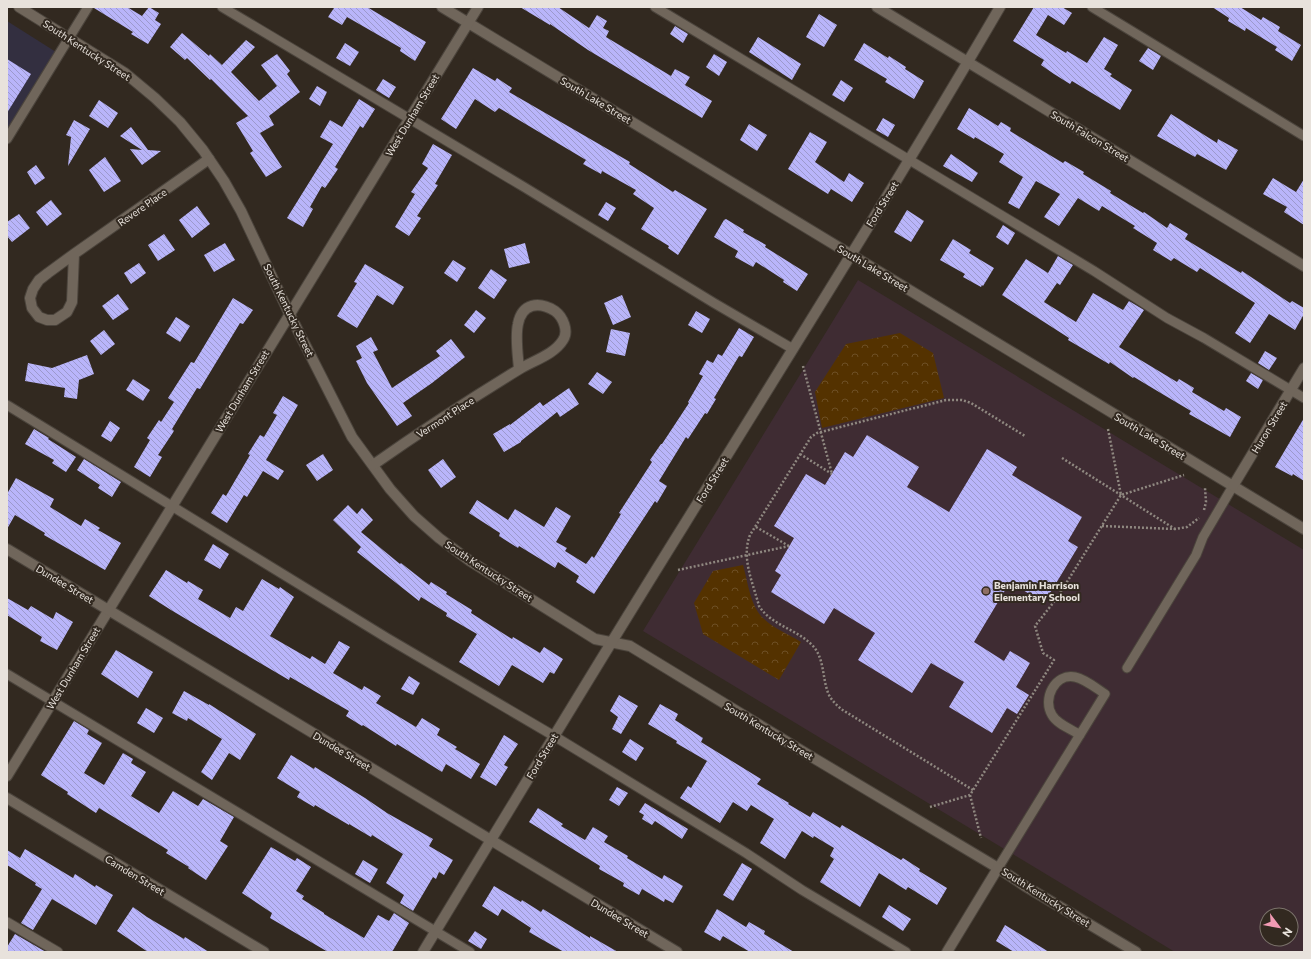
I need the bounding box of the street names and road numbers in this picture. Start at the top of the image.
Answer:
street label: South Kentucky Street [41,17,133,83]
street label: West Dunham Street [383,72,441,158]
street label: South Lake Street [558,74,634,126]
street label: South Falcon Street [1049,108,1131,164]
street label: Ford Street [863,179,901,229]
street label: Revere Place [115,186,169,228]
street label: South Lake Street [835,242,911,294]
street label: South Kentucky Street [261,262,317,358]
street label: West Dunham Street [213,348,271,434]
street label: Vermont Place [414,394,476,440]
street label: Huron Street [1249,399,1289,455]
street label: South Lake Street [1112,410,1188,462]
street label: Ford Street [693,455,731,505]
street label: South Kentucky Street [443,538,535,604]
street label: Dundee Street [34,562,96,606]
street label: West Dunham Street [44,625,102,711]
street label: South Kentucky Street [722,700,816,762]
street label: Dundee Street [311,729,373,773]
street label: Ford Street [524,731,560,781]
street label: Camden Street [103,852,167,898]
street label: South Kentucky Street [1000,865,1092,929]
street label: Dundee Street [589,896,651,940]

